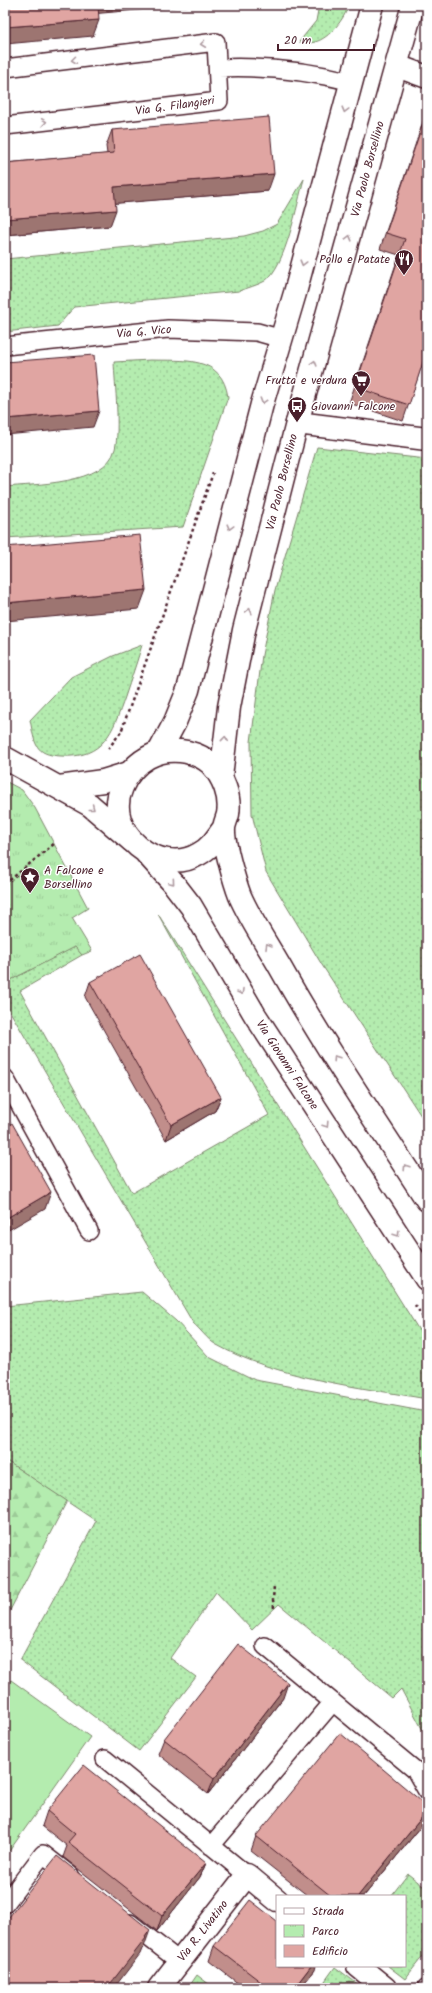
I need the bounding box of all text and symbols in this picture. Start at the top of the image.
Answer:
scale bar [278,26,374,52]
text: 20 m [284,31,312,50]
one-way arrow [200,39,206,48]
one-way arrow [71,55,77,64]
street label: Via G. Filangieri [134,91,217,121]
one-way arrow [341,107,350,114]
one-way arrow [41,118,47,127]
street label: Via Paolo Borsellino [346,119,390,219]
one-way arrow [344,235,353,242]
restaurant icon: Pollo e Patate [393,248,415,276]
place label: Pollo e Patate [319,250,391,269]
one-way arrow [300,260,308,266]
street label: Via G. Vico [116,320,172,344]
one-way arrow [309,360,318,367]
supermarket icon: Frutta e verdura [350,369,372,397]
place label: Frutta e verdura [265,371,347,390]
bus stop icon: Giovanni Falcone [286,395,308,423]
one-way arrow [259,397,268,404]
place label: Giovanni Falcone [311,397,396,416]
street label: Via Paolo Borsellino [261,432,303,532]
one-way arrow [226,523,235,530]
one-way arrow [244,608,253,615]
one-way arrow [221,736,230,742]
one-way arrow [88,803,95,810]
place label: A Falcone e Borsellino [44,861,104,894]
place icon: A Falcone e Borsellino [19,866,41,894]
one-way arrow [168,877,175,885]
one-way arrow [266,943,273,951]
one-way arrow [237,988,244,995]
street label: Via Giovanni Falcone [251,1016,324,1114]
one-way arrow [333,1055,340,1062]
one-way arrow [322,1121,329,1128]
one-way arrow [403,1164,411,1171]
one-way arrow [393,1230,400,1237]
legend [276,1895,406,1967]
street label: Via R. Livatino [173,1896,233,1966]
text: Strada [312,1902,345,1921]
text: Parco [312,1922,339,1941]
text: Edificio [312,1942,348,1961]

